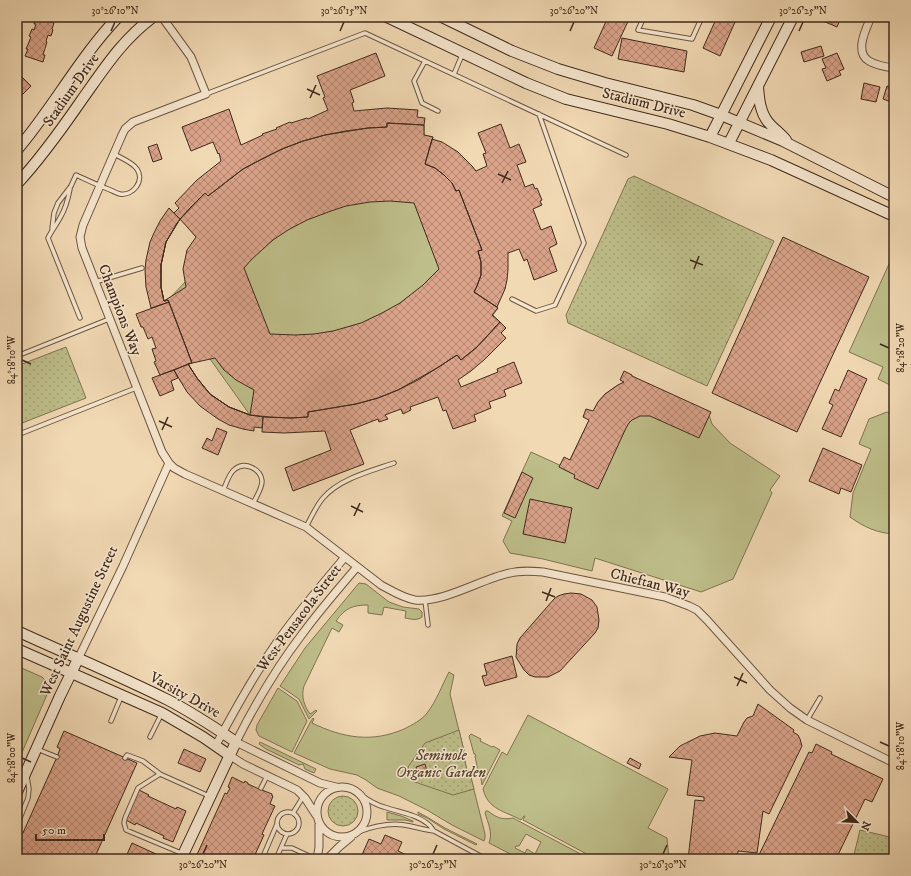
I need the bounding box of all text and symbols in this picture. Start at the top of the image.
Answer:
text: 30°26'10"N [91,5,139,17]
text: 30°26'15"N [321,5,367,17]
text: 30°26'20"N [550,5,598,17]
text: 30°26'25"N [779,5,827,17]
street label: Stadium Drive [39,50,103,130]
street label: Stadium Drive [600,83,688,123]
street label: Champions Way [94,262,146,359]
text: 84°18'20"W [895,322,907,373]
text: 84°18'10"W [6,335,18,384]
street label: West Saint Augustine Street [35,543,122,700]
street label: West Pensacola Street [252,560,346,676]
street label: Chieftan Way [608,564,693,602]
street label: Varsity Drive [145,667,224,722]
text: 84°18'10"W [895,721,907,770]
text: 84°18'00"W [6,732,18,783]
park label: Seminole Organic Garden [396,746,486,782]
north arrow [837,802,877,842]
scale bar [36,816,104,842]
text: N [857,819,873,833]
text: 50 m [42,823,66,838]
text: 30°26'20"N [179,859,227,871]
text: 30°26'25"N [409,859,457,871]
text: 30°26'30"N [639,859,687,871]

